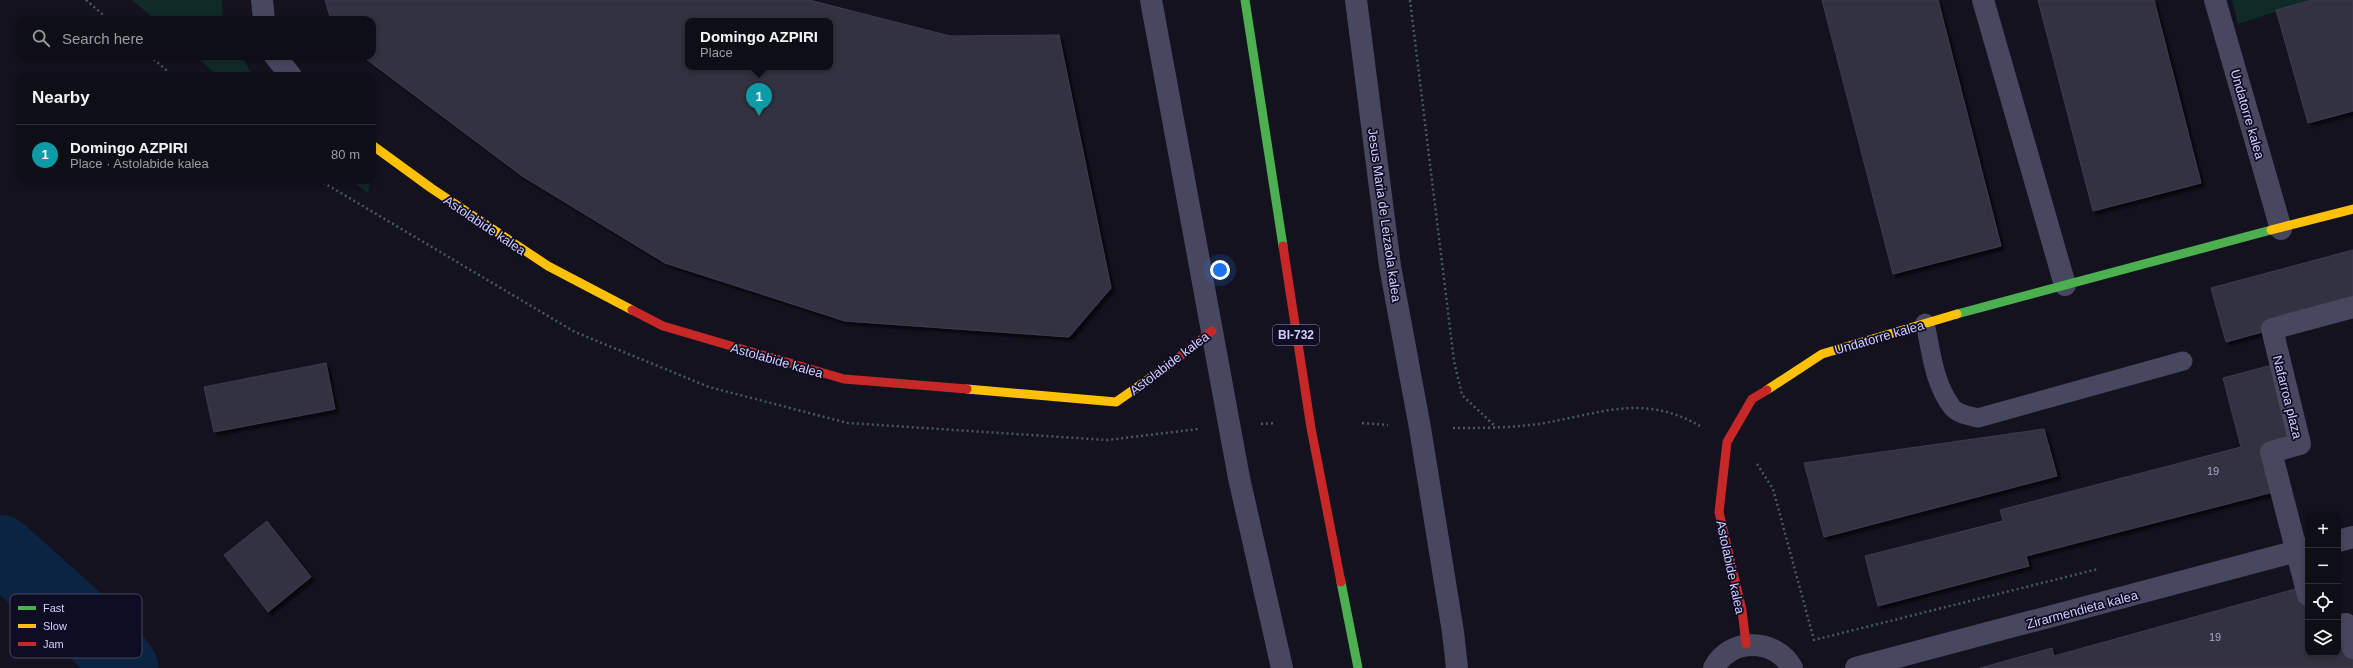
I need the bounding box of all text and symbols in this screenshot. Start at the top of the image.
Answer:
search box [16,16,376,60]
popup [685,18,833,70]
icon: search [30,27,52,49]
text: Domingo AZPIRI [700,28,818,45]
text: Search here [62,30,144,47]
text: Place [700,45,733,60]
street label: Undatorre kalea [2228,68,2268,161]
pin: 1 [746,83,772,116]
text: Nearby [32,88,90,107]
street label: Jesus Maria de Leizaola kalea [1365,127,1404,303]
text: Domingo AZPIRI [70,139,188,156]
text: 1 [41,147,49,162]
text: 80 m [331,147,360,162]
text: Place · Astolabide kalea [70,156,209,171]
street label: Astolabide kalea [441,193,529,259]
your location [1210,260,1230,280]
street label: Undatorre kalea [1833,317,1926,357]
road number: BI-732 [1273,325,1319,345]
street label: Astolabide kalea [1127,328,1213,398]
street label: Astolabide kalea [729,340,826,381]
street label: Nafarroa plaza [2270,354,2305,441]
house number: 19 [2207,465,2219,477]
map controls [2305,512,2341,656]
button: + [2305,512,2341,548]
street label: Astolabide kalea [1713,519,1748,616]
button: − [2305,548,2341,584]
button: locate [2305,584,2341,620]
street label: Zirarmendieta kalea [2025,587,2140,632]
legend [10,594,142,658]
text: Fast [43,602,64,614]
text: Slow [43,620,67,632]
button: layers [2305,620,2341,656]
house number: 19 [2209,631,2221,643]
text: Jam [43,638,64,650]

